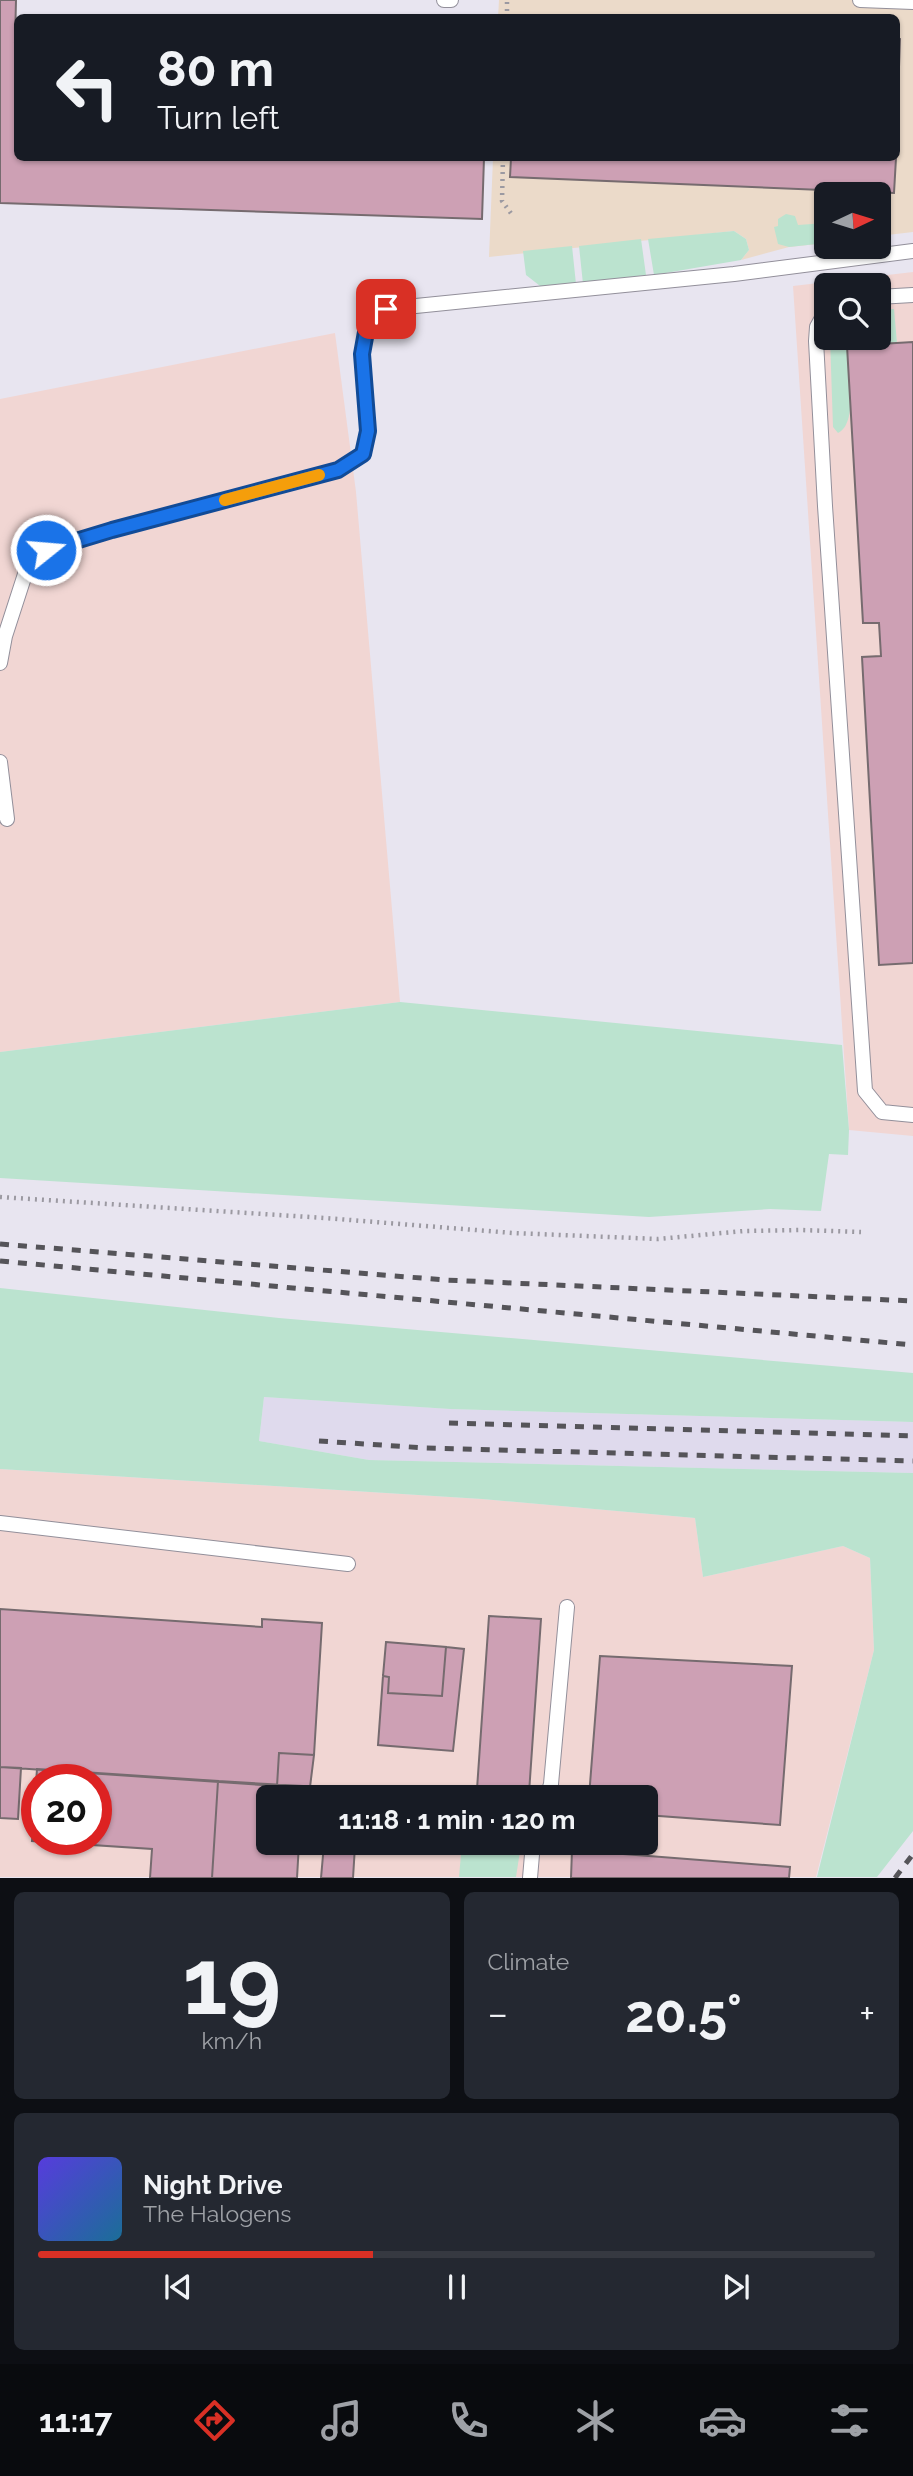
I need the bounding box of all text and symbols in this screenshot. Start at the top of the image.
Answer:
text: 80 m [157,40,274,97]
icon: left [42,42,133,133]
text: Turn left [157,99,279,136]
north arrow [814,182,891,259]
map controls [814,182,891,350]
button: search [814,273,891,350]
pin [356,279,416,339]
icon: arrive [367,290,405,328]
position arrow [9,513,83,587]
speed limit sign: 20 [21,1764,112,1855]
text: 11:18 · 1 min · 120 m [339,1805,575,1835]
text: 19 [182,1928,281,2035]
text: Climate [488,1948,569,1975]
text: 20.5° [625,1983,742,2044]
text: − [488,1991,508,2036]
text: + [859,1991,875,2036]
text: km/h [201,2027,262,2054]
text: Night Drive [143,2170,282,2200]
text: The Halogens [143,2200,291,2227]
icon: previous [159,2268,197,2306]
icon: pause [438,2268,476,2306]
icon: next [717,2268,755,2306]
icon: directions [190,2396,239,2445]
icon: music [317,2396,366,2445]
icon: phone [444,2396,493,2445]
icon: climate [571,2396,620,2445]
icon: car [698,2396,747,2445]
icon: filters [825,2396,874,2445]
text: 11:17 [39,2402,112,2439]

